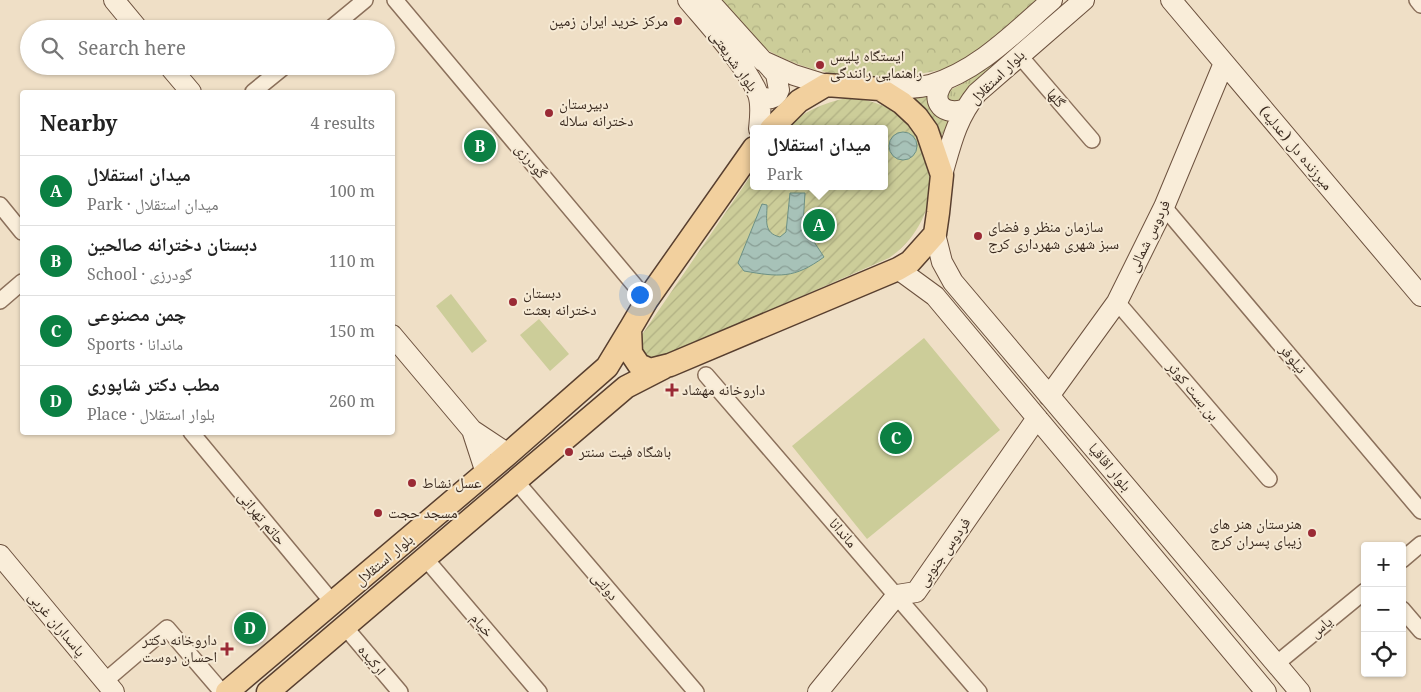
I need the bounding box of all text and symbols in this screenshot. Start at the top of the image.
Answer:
place label: مرکز خرید ایران زمین [549,10,668,31]
marker: مرکز خرید ایران زمین [672,15,684,27]
search box [20,20,395,75]
street label: بلوار شریعتی [705,26,763,96]
icon: search [38,34,66,62]
text: Search here [78,35,186,61]
street label: بلوار استقلال [964,44,1029,109]
place label: ایستگاه پلیس راهنمایی رانندگی [830,45,922,83]
marker: ایستگاه پلیس راهنمایی رانندگی [814,59,826,71]
street label: گلها [1043,83,1071,111]
place label: دبیرستان دخترانه سلاله [559,93,634,130]
street label: میرزنده دل (عدلیه) [1255,101,1338,195]
marker: دبیرستان دخترانه سلاله [543,107,555,119]
text: Nearby [40,109,118,137]
text: 4 results [311,112,375,134]
popup [750,125,888,190]
pin: B [464,127,496,165]
text: میدان استقلال [767,131,871,157]
street label: گودرزی [510,138,553,183]
text: میدان استقلال [87,161,191,187]
text: Park [767,163,803,185]
text: A [50,180,62,202]
text: 100 m [329,180,375,202]
text: Park · میدان استقلال [87,193,218,215]
street label: فردوس شمالی [1122,196,1175,275]
pin: A [803,206,835,244]
place label: سازمان منظر و فضای سبز شهری شهرداری کرج [988,216,1119,254]
marker: سازمان منظر و فضای سبز شهری شهرداری کرج [972,230,984,242]
text: دبستان دخترانه صالحین [87,231,257,257]
text: B [51,250,61,272]
text: 110 m [329,250,375,272]
text: School · گودرزی [87,263,192,285]
place label: دبستان دخترانه بعثت [523,282,597,319]
your location [627,282,653,308]
marker: دبستان دخترانه بعثت [507,296,519,308]
text: چمن مصنوعی [87,301,186,327]
text: C [51,320,61,342]
text: 150 m [329,320,375,342]
text: Sports · ماندانا [87,333,183,355]
street label: نیلوفر [1275,339,1312,377]
street label: بن بست کوثر [1162,356,1224,425]
text: مطب دکتر شاپوری [87,371,220,397]
place label: داروخانه مهشاد [682,379,765,399]
marker: داروخانه مهشاد [666,384,678,396]
text: D [50,390,62,412]
text: 260 m [329,390,375,412]
text: Place · بلوار استقلال [87,403,215,425]
pin: C [880,419,912,457]
street label: بلوار اقاقیا [1085,438,1137,495]
place label: باشگاه فیت سنتر [578,441,671,461]
marker: باشگاه فیت سنتر [563,446,575,458]
place label: عسل نشاط [422,472,482,493]
marker: عسل نشاط [406,477,418,489]
street label: حاتم تهرانی [233,486,292,550]
place label: مسجد حجت [388,502,458,522]
marker: مسجد حجت [372,507,384,519]
street label: ماندانا [825,513,862,552]
street label: فردوس جنوبی [912,513,975,591]
place label: هنرستان هنر های زیبای پسران کرج [1210,513,1302,551]
marker: هنرستان هنر های زیبای پسران کرج [1306,527,1318,539]
street label: بلوار استقلال [350,529,418,590]
map controls [1361,542,1406,677]
button: + [1361,542,1406,587]
street label: دولتی [587,567,624,605]
street label: پاسداران غربی [24,586,91,661]
button: − [1361,587,1406,632]
street label: خیام [466,608,499,642]
pin: D [234,609,266,647]
street label: یاس [1305,611,1337,642]
place label: داروخانه دکتر احسان دوست [141,629,217,667]
button: locate [1361,632,1406,677]
street label: ارکیده [354,640,391,679]
marker: داروخانه دکتر احسان دوست [221,643,233,655]

